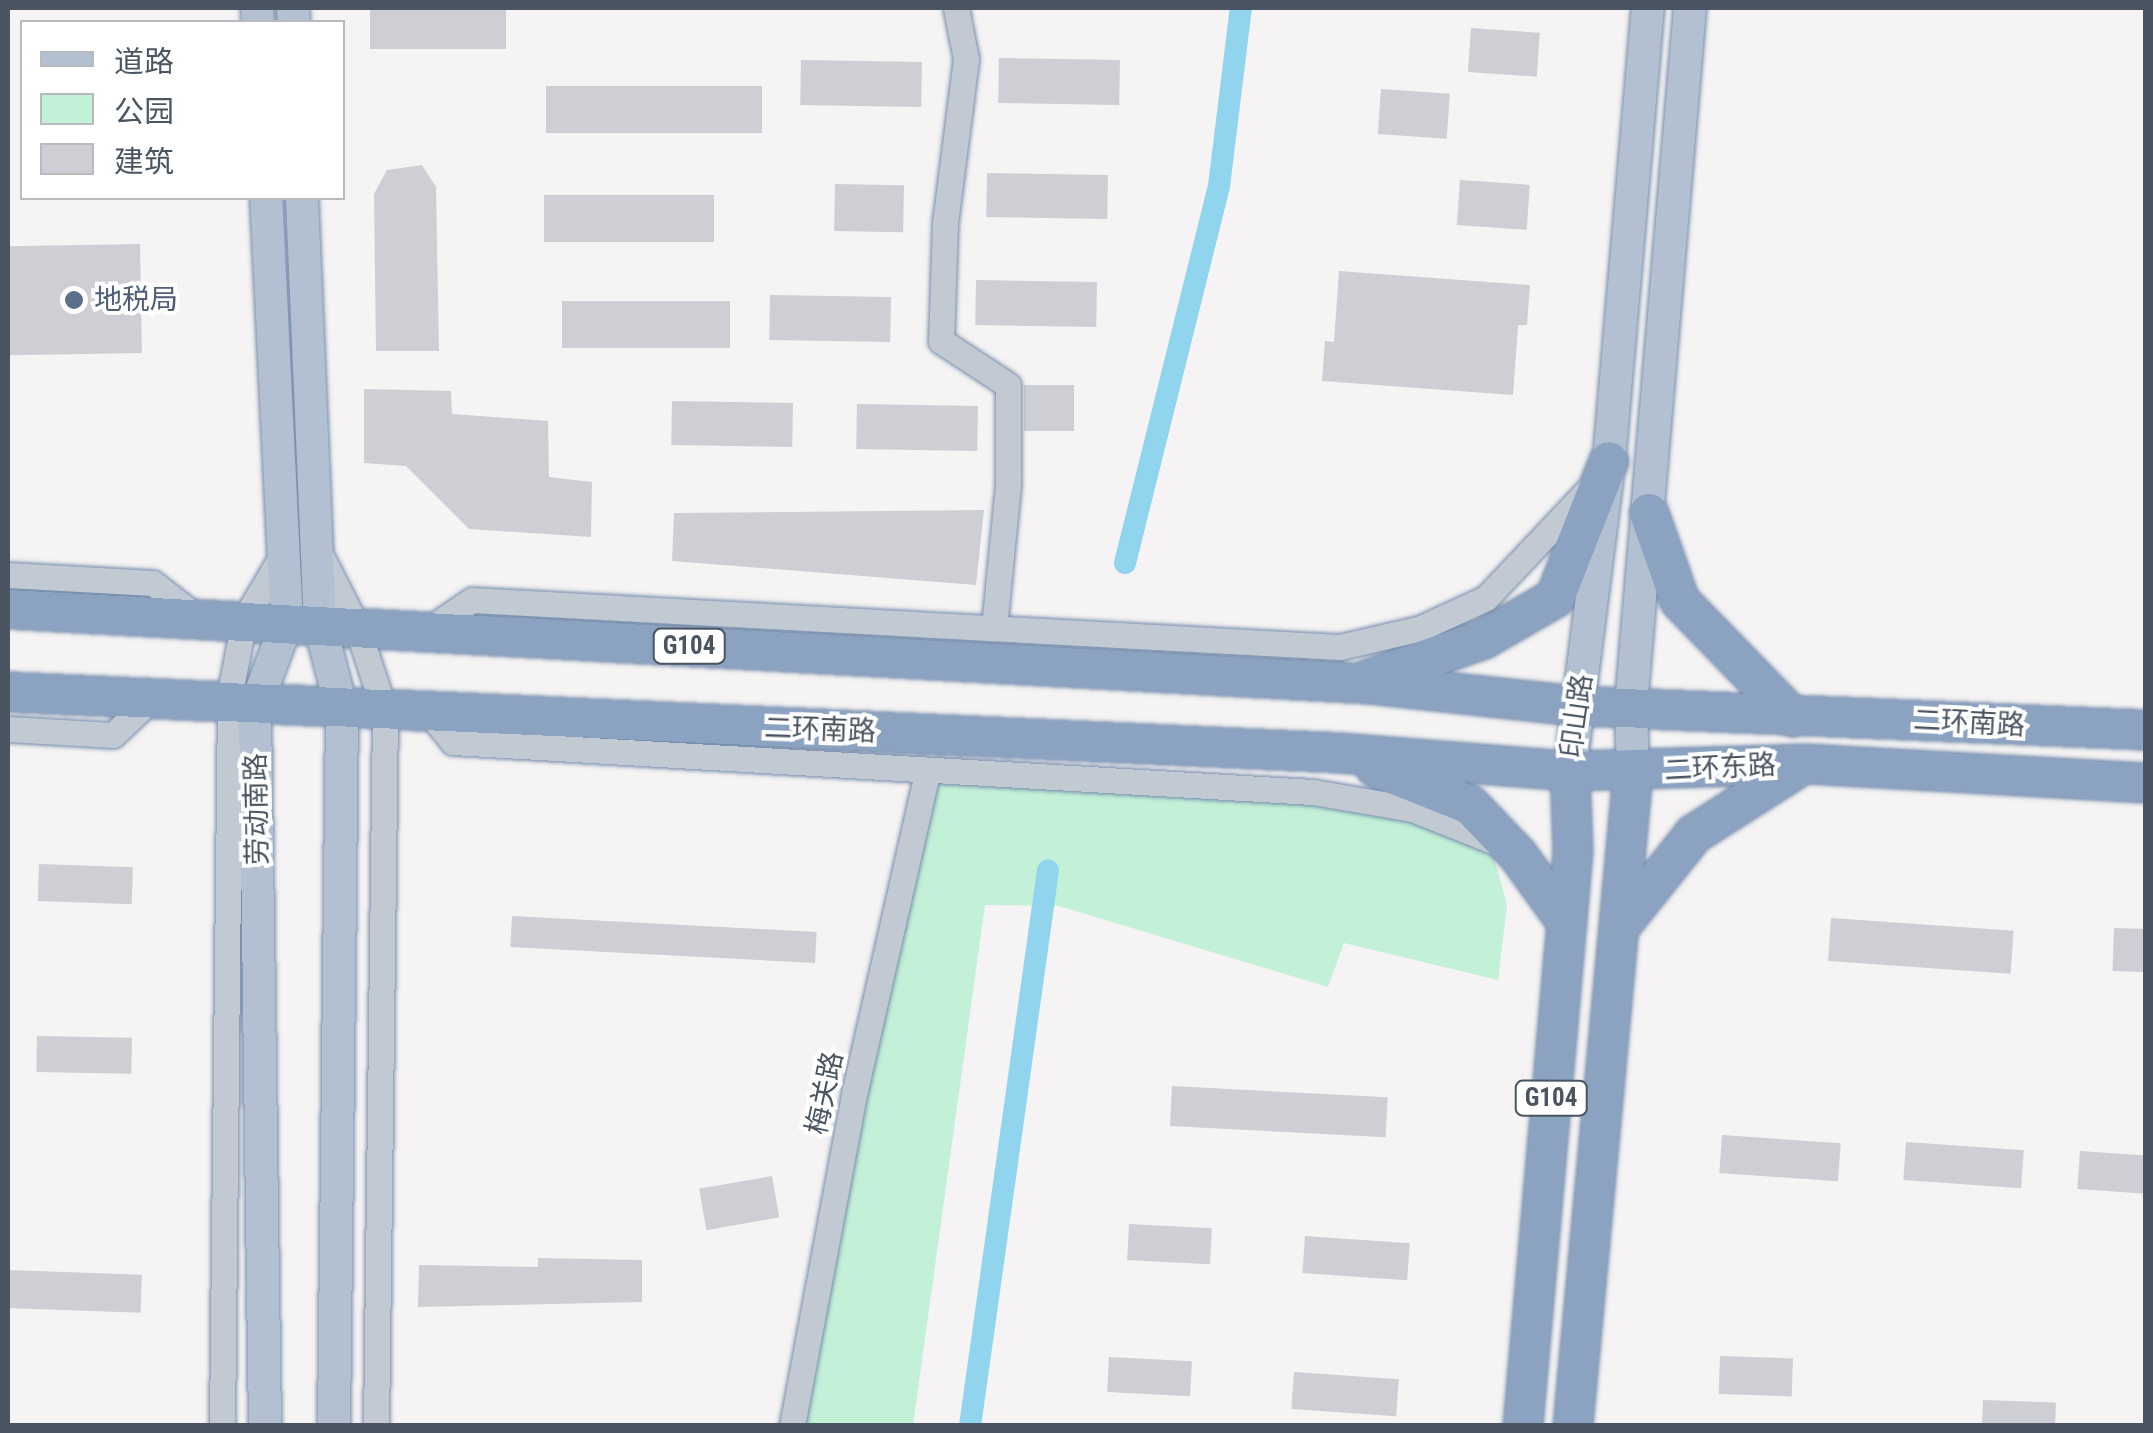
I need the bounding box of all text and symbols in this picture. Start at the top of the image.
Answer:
legend [20,20,345,200]
text: 道路 [114,44,174,79]
text: 公园 [114,94,174,129]
text: 建筑 [114,144,174,179]
place label: 地税局 [94,283,178,317]
marker: 地税局 [63,289,85,311]
road number: G104 [652,626,726,666]
street label: 印山路 [1555,672,1599,760]
street label: 二环南路 [1912,703,2026,743]
street label: 二环南路 [763,711,877,749]
street label: 二环东路 [1663,748,1777,788]
street label: 劳动南路 [239,753,275,865]
street label: 梅关路 [800,1048,850,1138]
road number: G104 [1514,1078,1588,1118]

